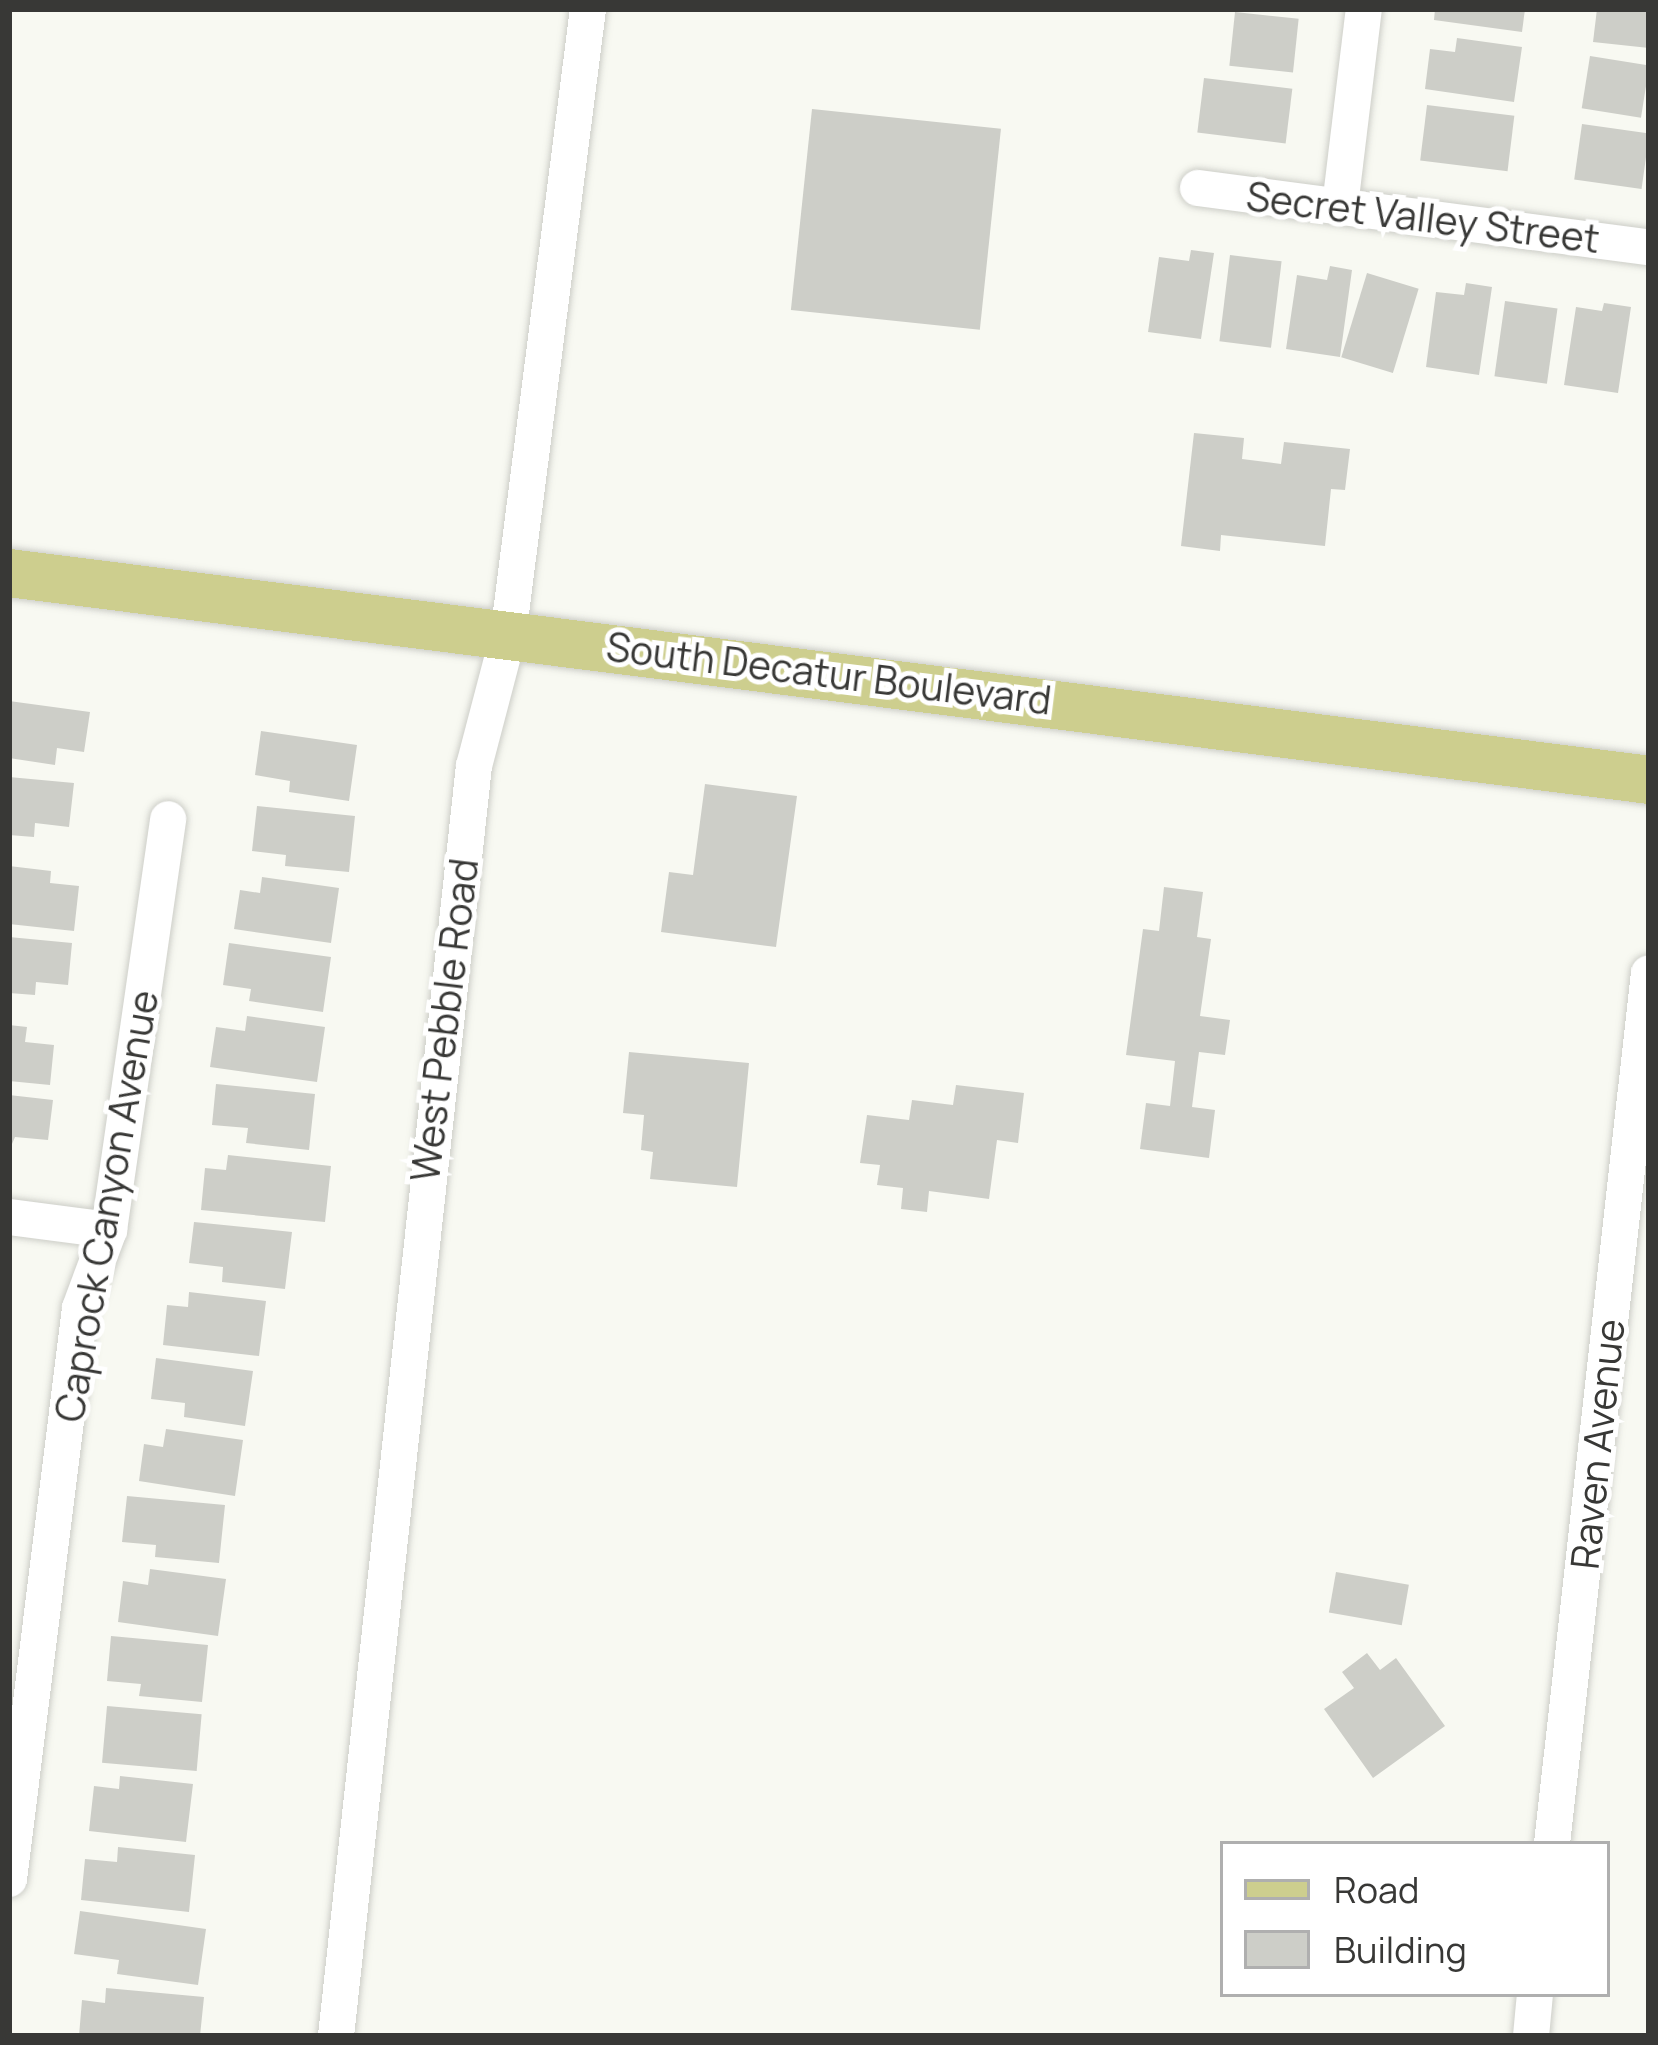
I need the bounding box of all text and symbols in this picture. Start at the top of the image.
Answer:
street label: Secret Valley Street [1244,172,1602,262]
street label: South Decatur Boulevard [604,622,1054,724]
street label: West Pebble Road [401,856,487,1184]
street label: Caprock Canyon Avenue [45,987,167,1425]
street label: Raven Avenue [1561,1317,1633,1571]
legend [1220,1841,1610,1997]
text: Road [1334,1865,1419,1914]
text: Building [1334,1925,1467,1974]

